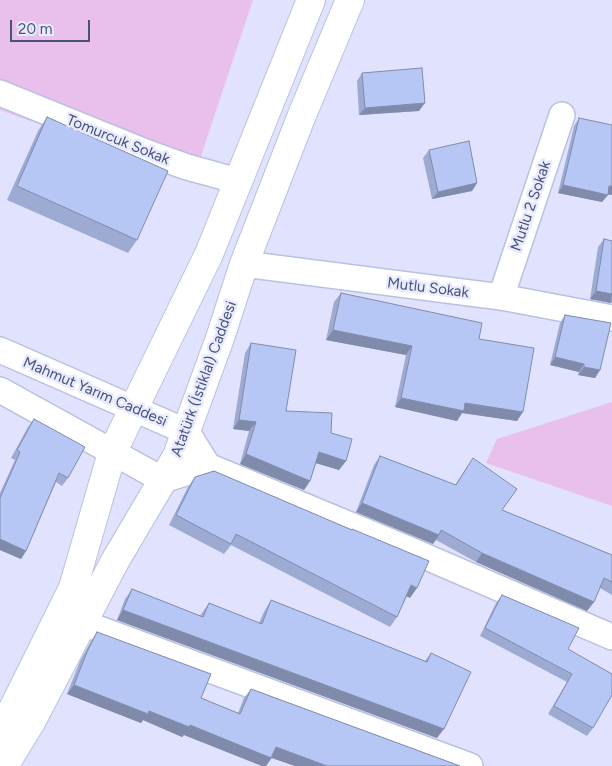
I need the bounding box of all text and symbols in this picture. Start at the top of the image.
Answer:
scale bar [12,10,92,42]
text: 20 m [18,20,52,38]
street label: Tomurcuk Sokak [64,111,172,169]
street label: Mutlu 2 Sokak [507,159,555,253]
street label: Mutlu Sokak [386,274,470,302]
street label: Atatürk (İstiklal) Caddesi [167,299,241,459]
street label: Mahmut Yarım Caddesi [20,353,170,431]

